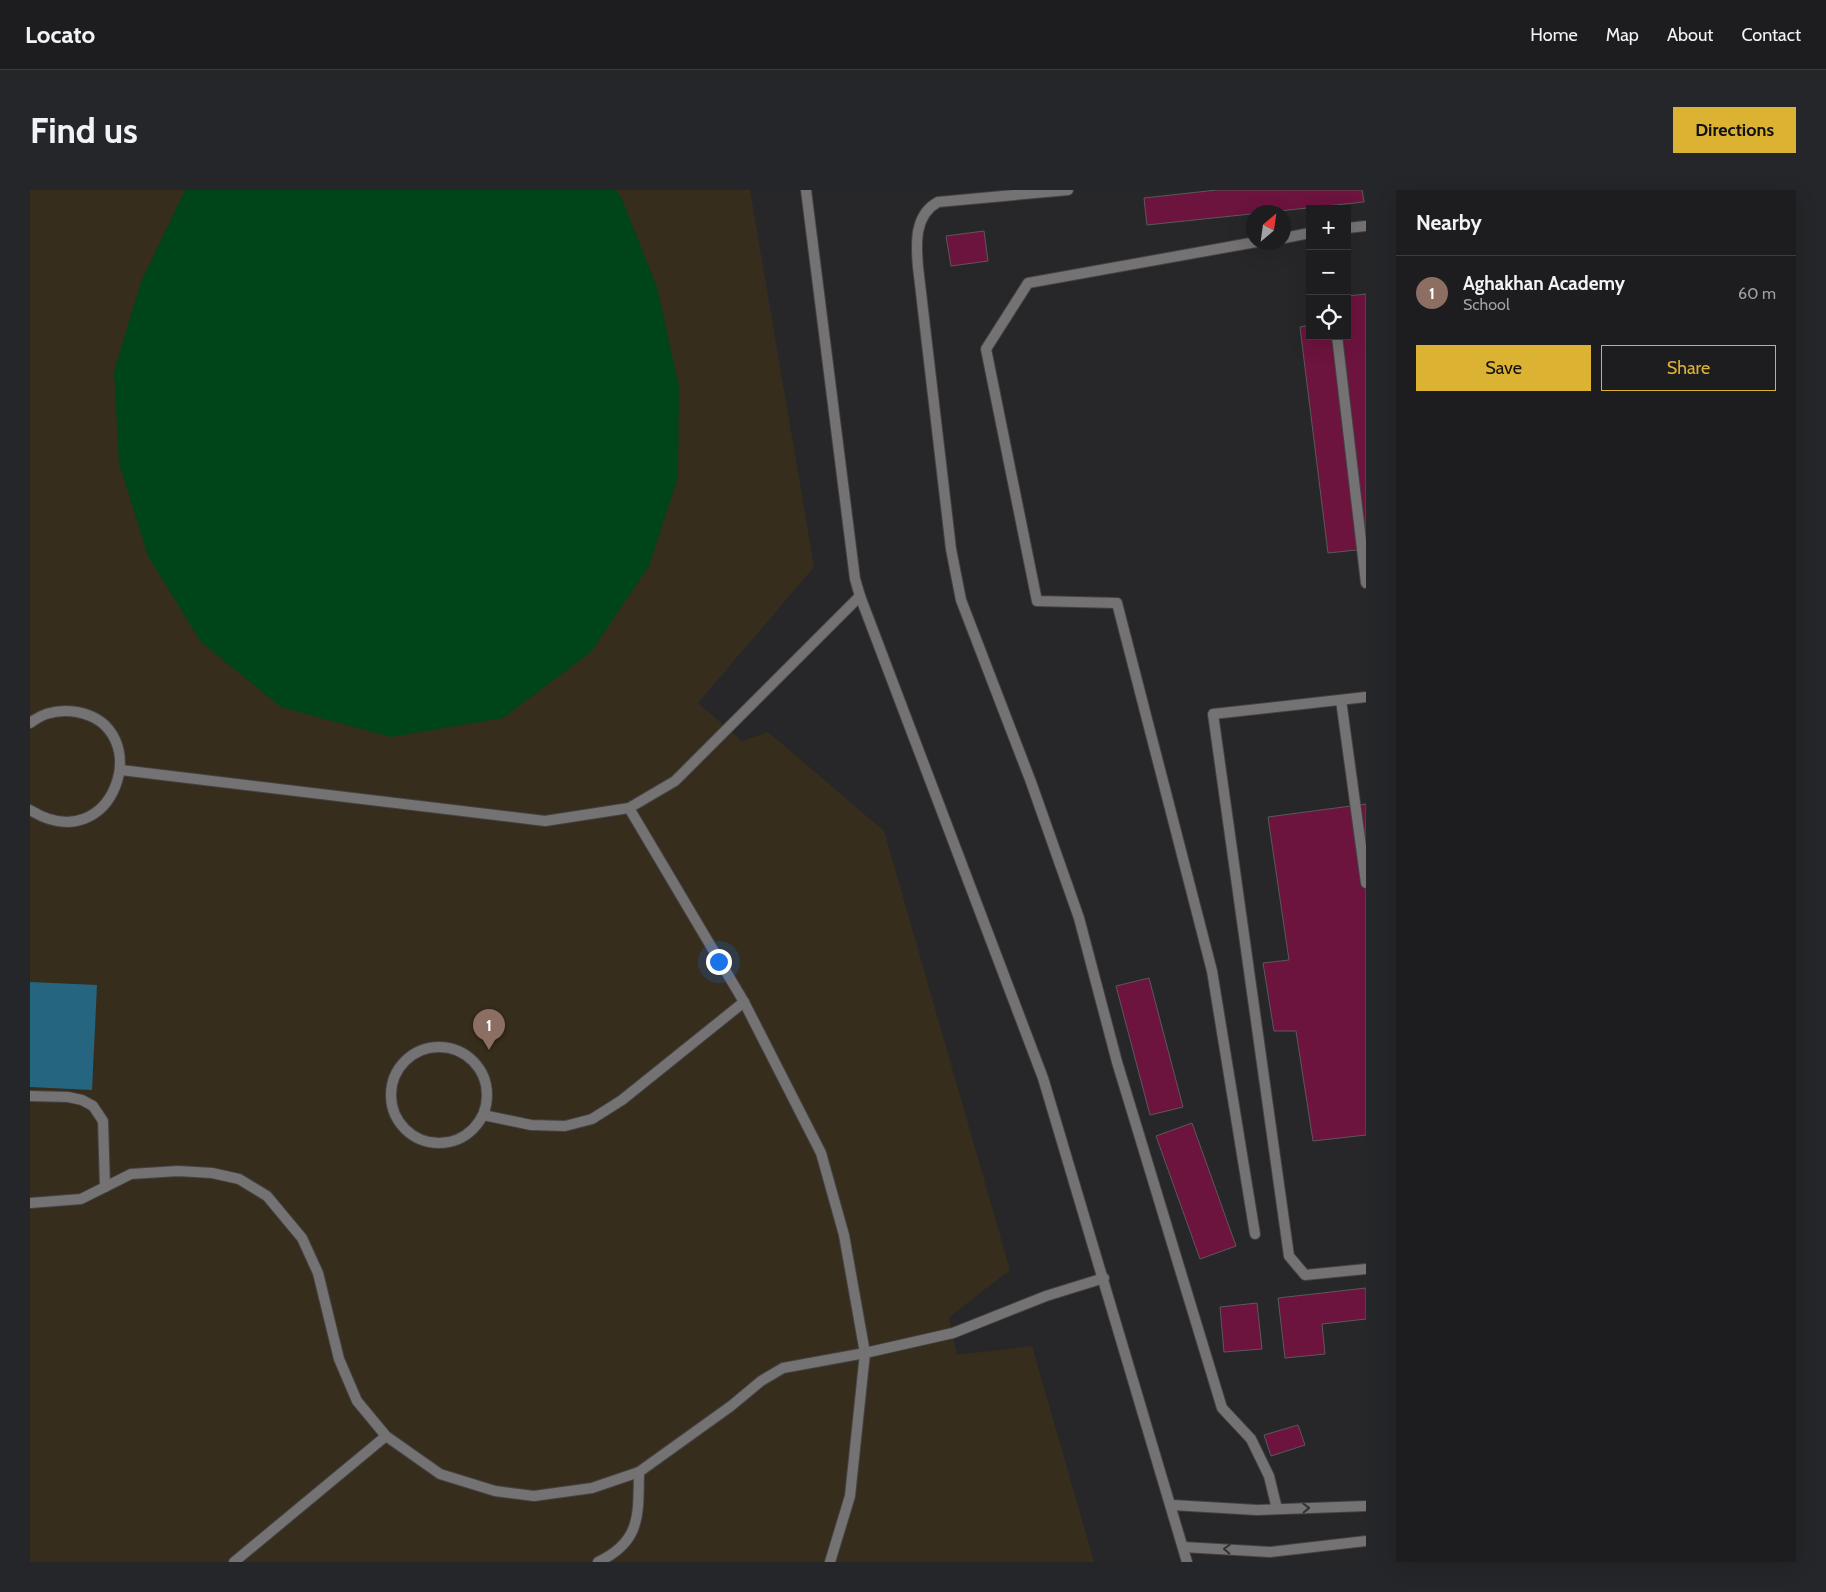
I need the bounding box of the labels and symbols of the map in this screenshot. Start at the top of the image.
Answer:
north arrow [1246,205,1291,250]
your location [706,949,732,975]
pin: 1 [473,1009,505,1050]
one-way arrow [1302,1503,1310,1513]
one-way arrow [1222,1544,1230,1555]

